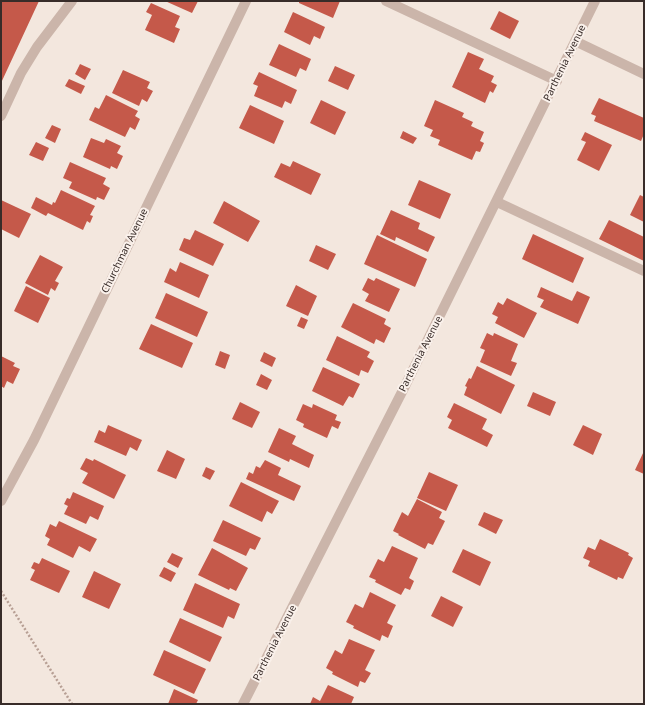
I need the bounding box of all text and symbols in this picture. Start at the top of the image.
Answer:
street label: Parthenia Avenue [541,23,589,103]
street label: Churchman Avenue [99,207,151,295]
street label: Parthenia Avenue [397,314,445,394]
street label: Parthenia Avenue [251,603,299,683]

